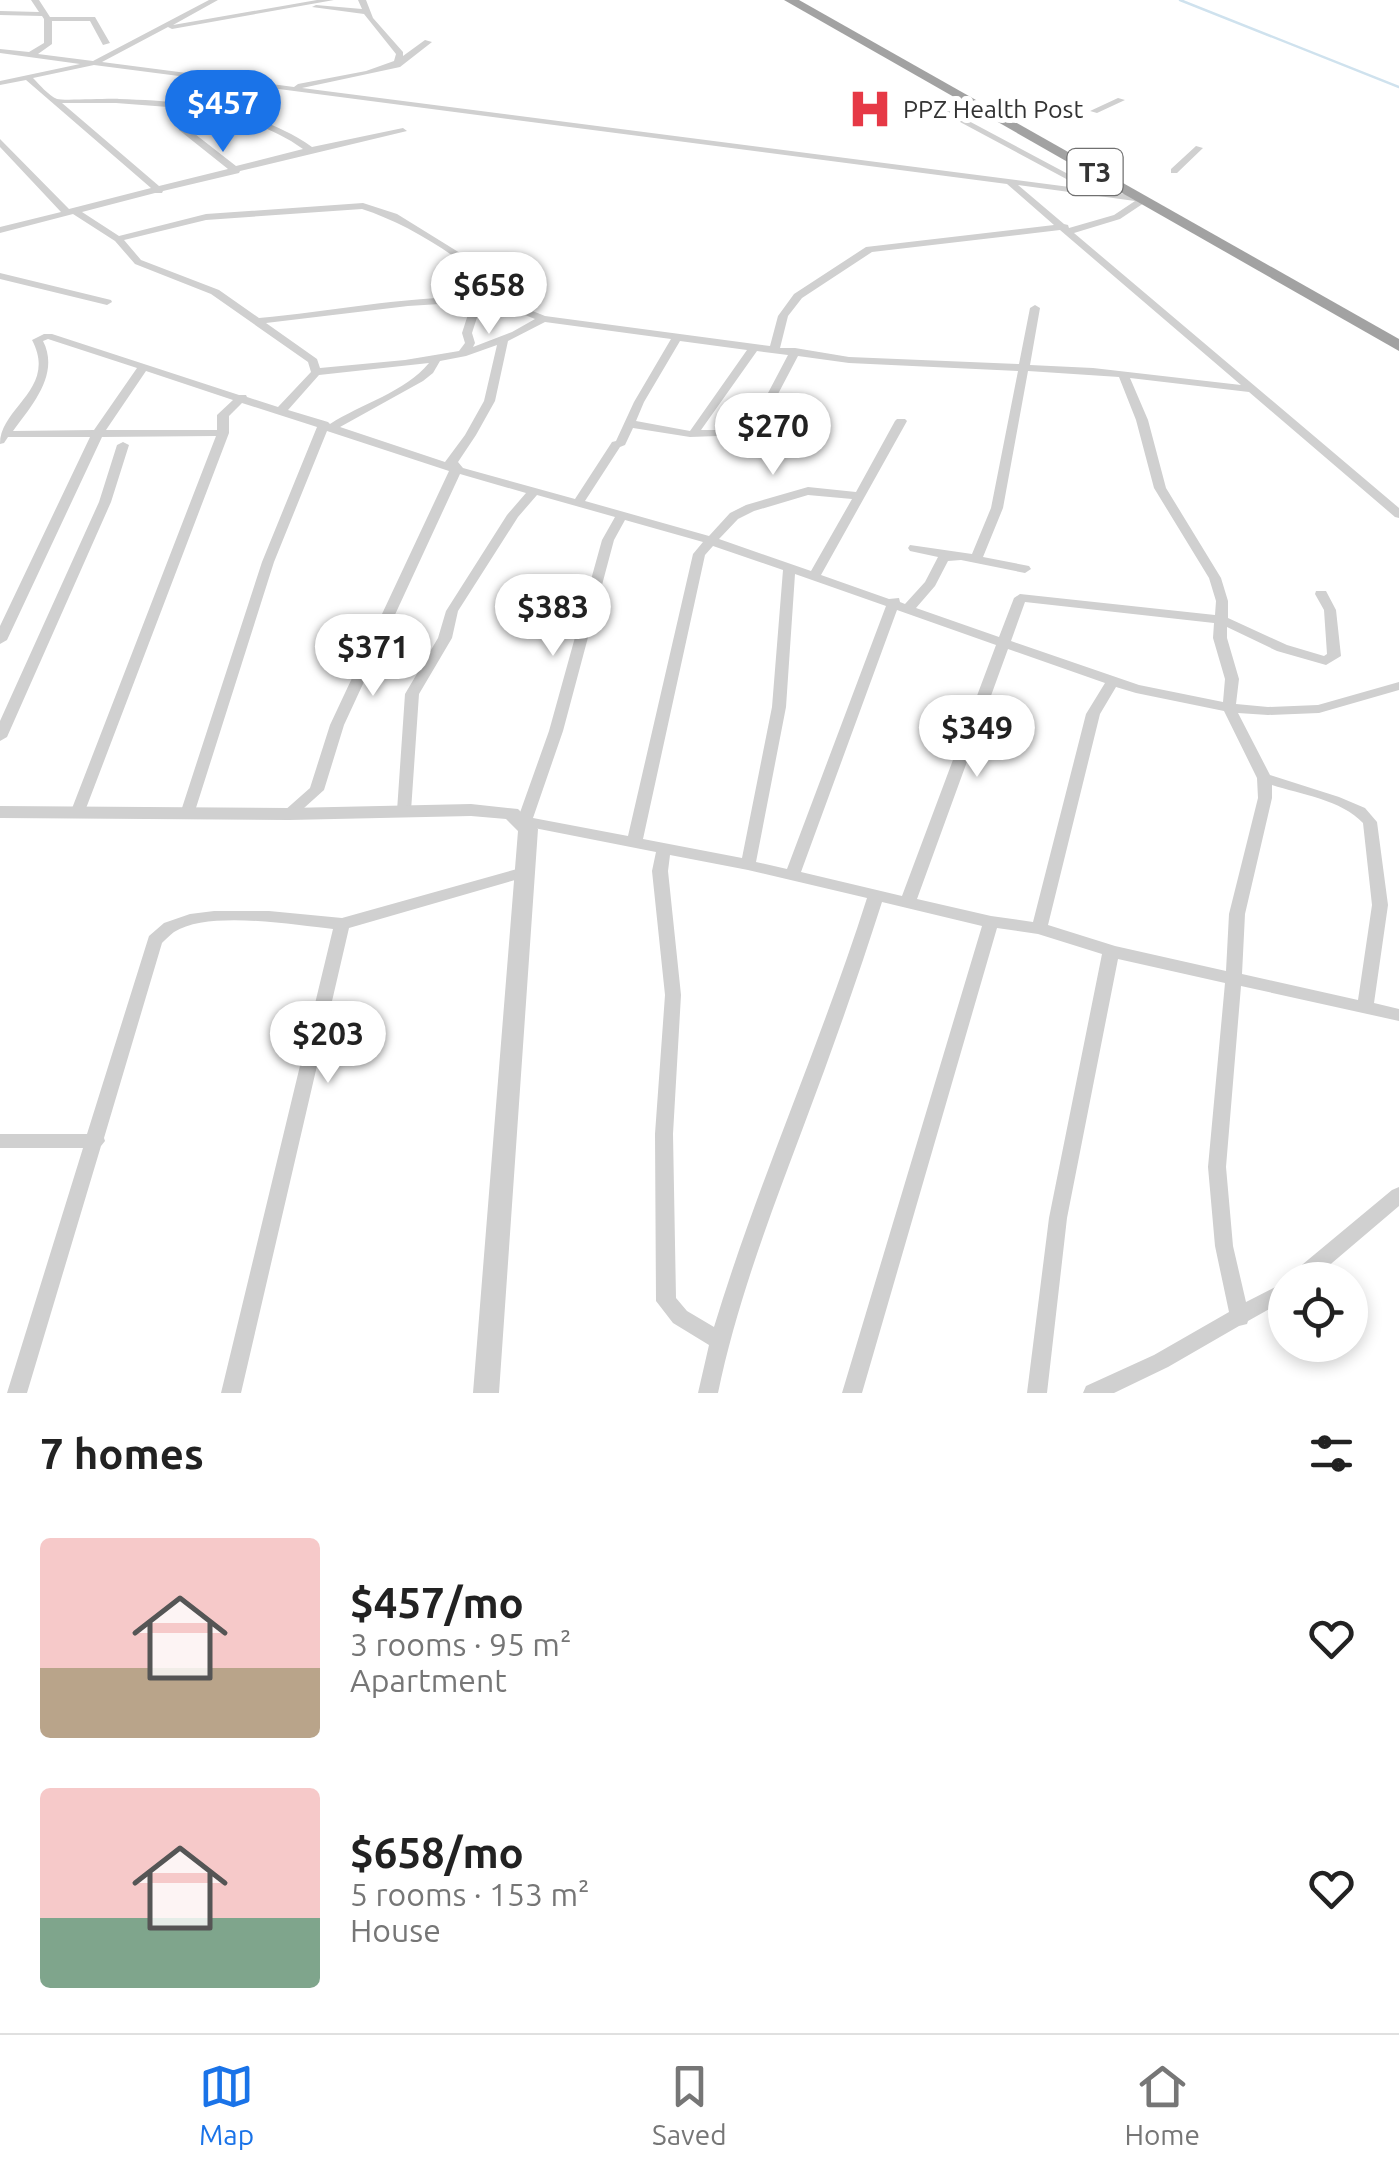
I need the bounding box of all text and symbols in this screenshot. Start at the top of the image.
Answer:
pin: $457 [164,70,282,155]
text: $457 [187,84,259,120]
hospital icon: PPZ Health Post [846,85,894,133]
place label: PPZ Health Post [903,95,1083,123]
road number: T3 [1068,149,1122,195]
pin: $658 [430,252,548,337]
text: $658 [453,266,525,302]
pin: $270 [714,393,832,478]
text: $270 [737,407,809,443]
pin: $383 [494,574,612,659]
text: $383 [517,588,589,624]
pin: $371 [314,614,432,699]
text: $371 [337,628,409,664]
pin: $349 [918,695,1036,780]
text: $349 [941,709,1013,745]
pin: $203 [269,1001,387,1086]
text: $203 [292,1015,364,1051]
map controls [1268,1262,1368,1362]
button: locate [1268,1262,1368,1362]
icon: filters [1304,1426,1359,1481]
text: 7 homes [40,1430,204,1477]
icon: home [120,1578,240,1698]
text: $457/mo [350,1579,524,1626]
icon: heart [1304,1611,1359,1666]
text: 3 rooms · 95 m² [350,1626,571,1662]
text: Apartment [350,1662,507,1698]
icon: home [120,1828,240,1948]
text: $658/mo [350,1829,524,1876]
icon: heart [1304,1861,1359,1916]
text: 5 rooms · 153 m² [350,1876,590,1912]
text: House [350,1912,441,1948]
tab: Map [199,2059,254,2150]
tab: Saved [652,2059,727,2150]
tab: Home [1124,2059,1200,2150]

